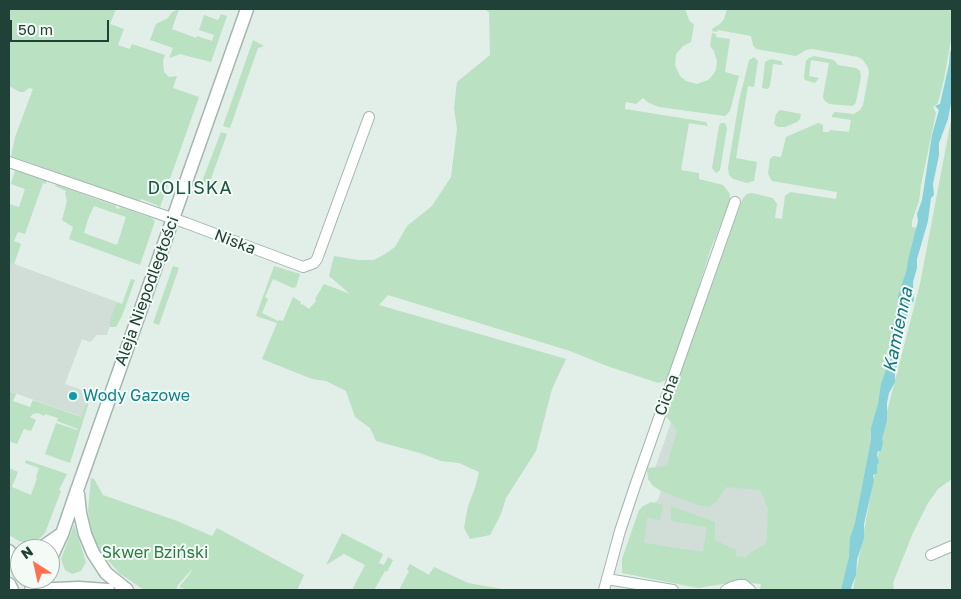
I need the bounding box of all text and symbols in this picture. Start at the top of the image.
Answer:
scale bar [12,10,111,42]
text: 50 m [18,20,53,38]
district label: DOLISKA [147,177,233,199]
street label: Aleja Niepodległości [111,214,183,368]
street label: Niska [212,225,258,259]
water label: Kamienna [879,286,917,374]
street label: Cicha [651,372,683,418]
place label: Wody Gazowe [83,386,190,406]
marker: Wody Gazowe [67,390,79,402]
north arrow [10,539,60,589]
text: N [17,542,36,562]
park label: Skwer Bziński [102,543,208,563]

